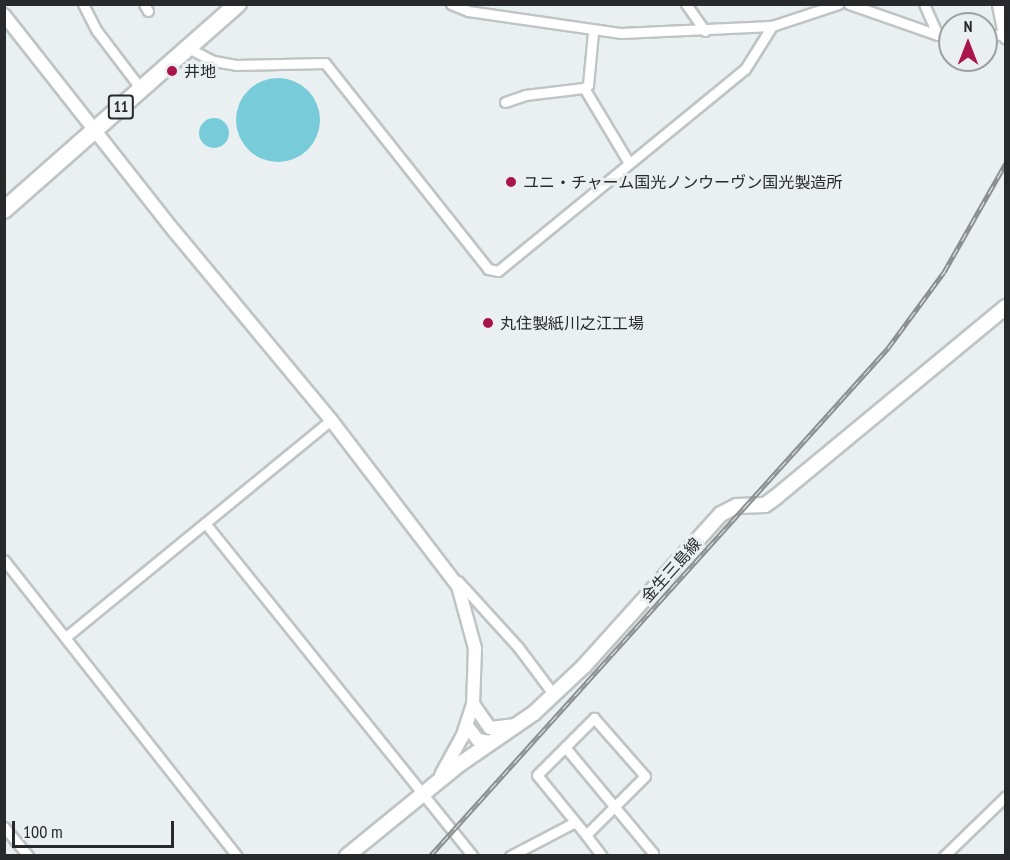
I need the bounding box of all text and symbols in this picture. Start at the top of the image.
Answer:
north arrow [938,12,998,72]
text: N [964,16,972,36]
place label: 井地 [184,61,216,81]
marker: 井地 [165,64,179,78]
road number: 11 [108,95,134,119]
place label: ユニ・チャーム国光ノンウーヴン国光製造所 [523,172,843,192]
marker: ユニ・チャーム国光ノンウーヴン国光製造所 [504,175,518,189]
place label: 丸住製紙川之江工場 [500,313,644,333]
marker: 丸住製紙川之江工場 [481,316,495,330]
street label: 金生三島線 [637,534,705,606]
scale bar [15,809,177,847]
text: 100 m [23,820,63,843]

